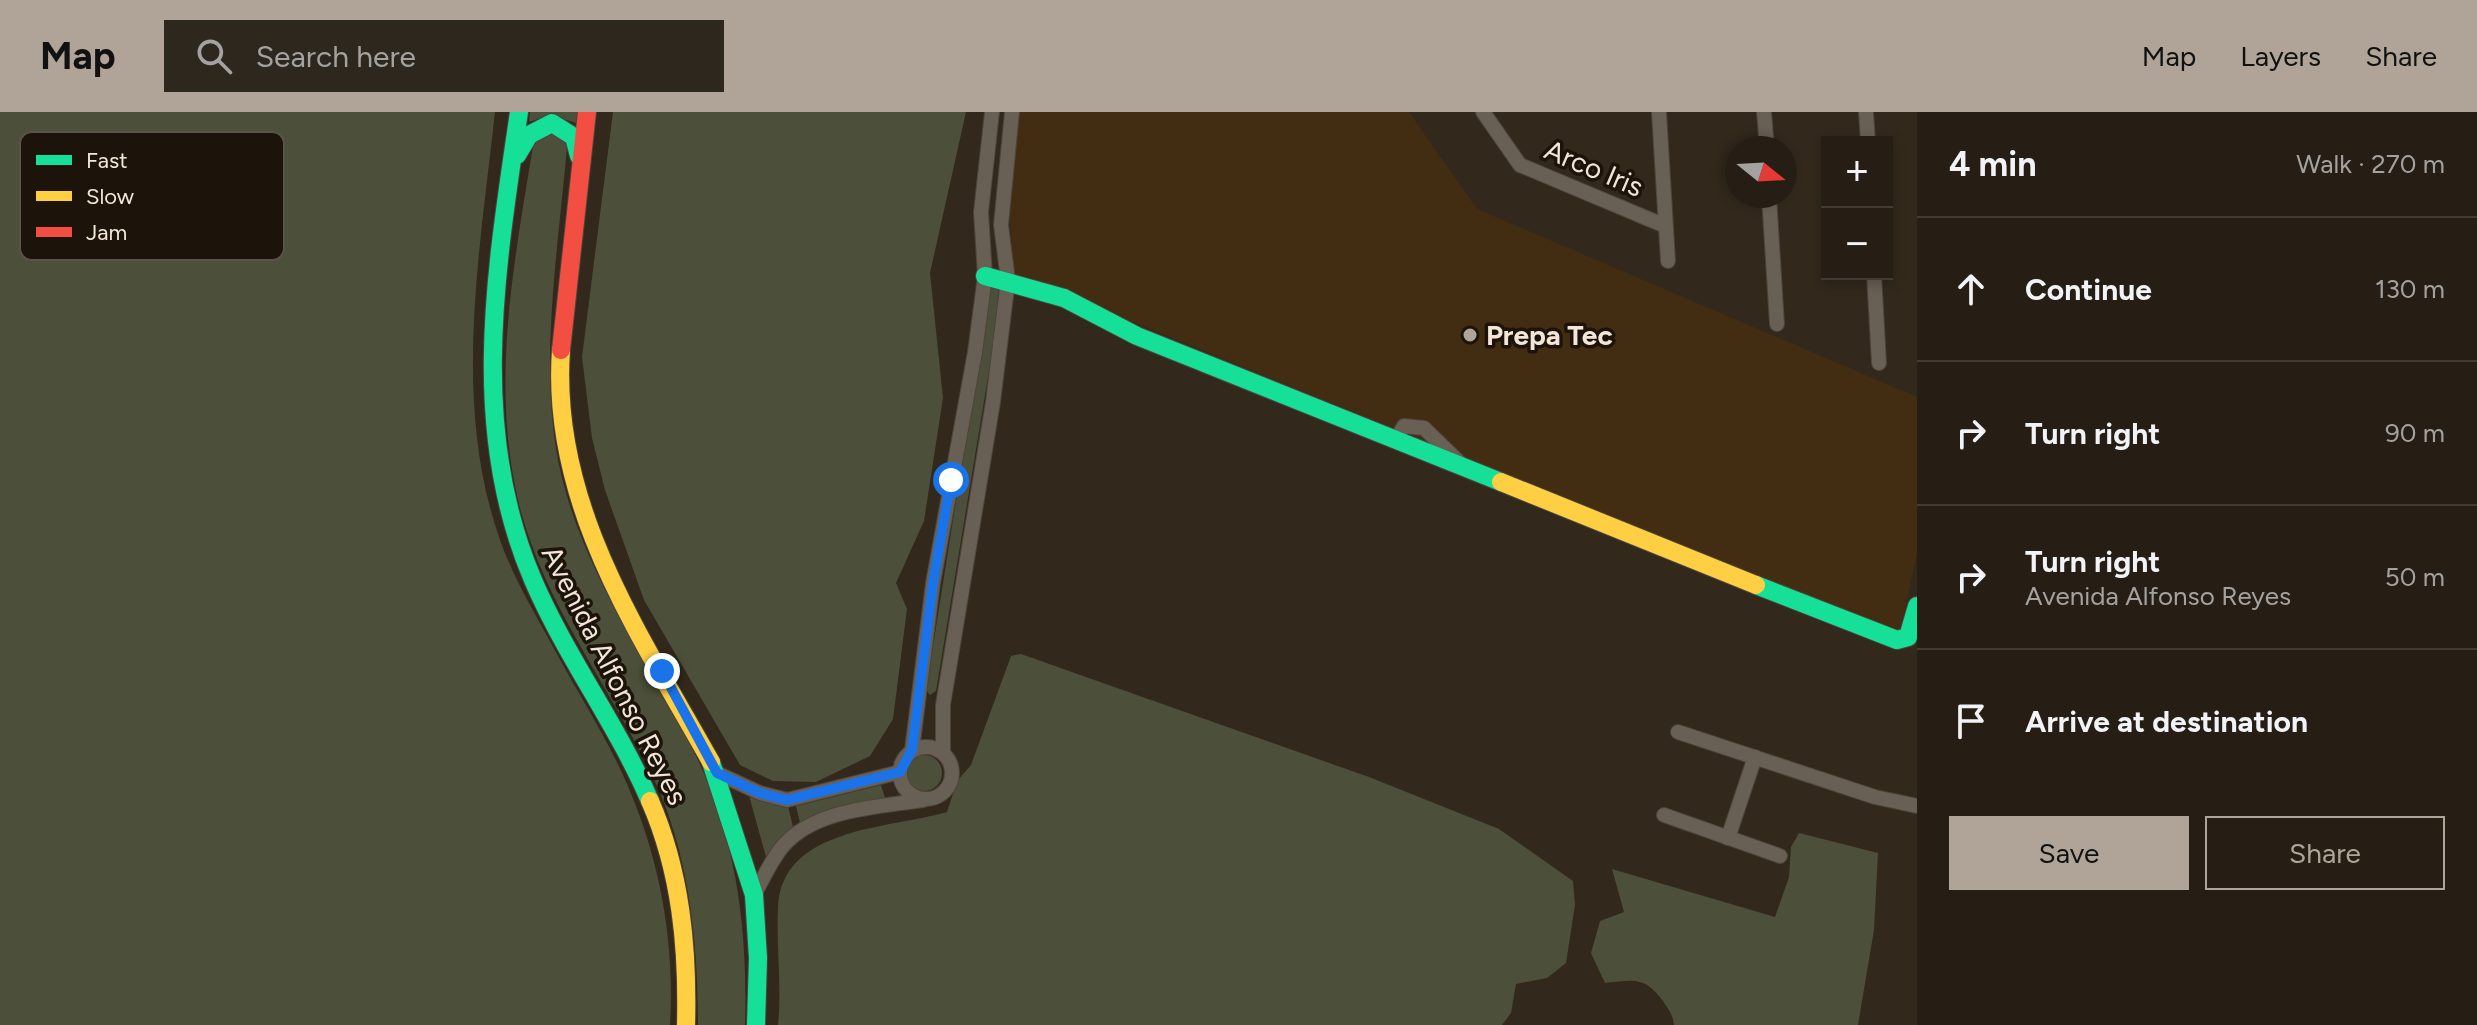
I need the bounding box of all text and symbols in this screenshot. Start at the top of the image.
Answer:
search box [164,20,724,92]
text: Map [40,33,116,79]
icon: search [192,34,236,78]
text: Search here [256,38,416,75]
text: Map [2142,39,2196,73]
text: Layers [2240,39,2321,73]
text: Share [2365,39,2437,73]
legend [20,132,284,260]
street label: Arco Iris [1540,132,1648,204]
north arrow [1725,136,1797,208]
map controls [1821,136,1893,280]
button: + [1821,136,1893,208]
text: 4 min [1949,144,2036,185]
text: Fast [86,147,128,174]
text: Walk · 270 m [2296,148,2445,180]
text: Slow [86,183,135,210]
button: − [1821,208,1893,280]
text: Jam [86,219,127,246]
icon: ahead [1949,267,1993,311]
text: Continue [2025,271,2152,308]
text: 130 m [2375,273,2445,305]
place label: Prepa Tec [1486,318,1613,352]
marker: Prepa Tec [1461,326,1479,344]
icon: right [1949,411,1993,455]
text: Turn right [2025,415,2160,452]
text: 90 m [2385,417,2445,449]
route start [933,462,969,498]
street label: Avenida Alfonso Reyes [535,540,695,810]
text: Turn right [2025,543,2160,580]
icon: right [1949,555,1993,599]
text: 50 m [2385,561,2445,593]
text: Avenida Alfonso Reyes [2025,580,2291,612]
route end [644,653,680,689]
icon: arrive [1949,699,1993,743]
text: Arrive at destination [2025,703,2308,740]
button: Save [1949,816,2189,890]
button: Share [2205,816,2445,890]

